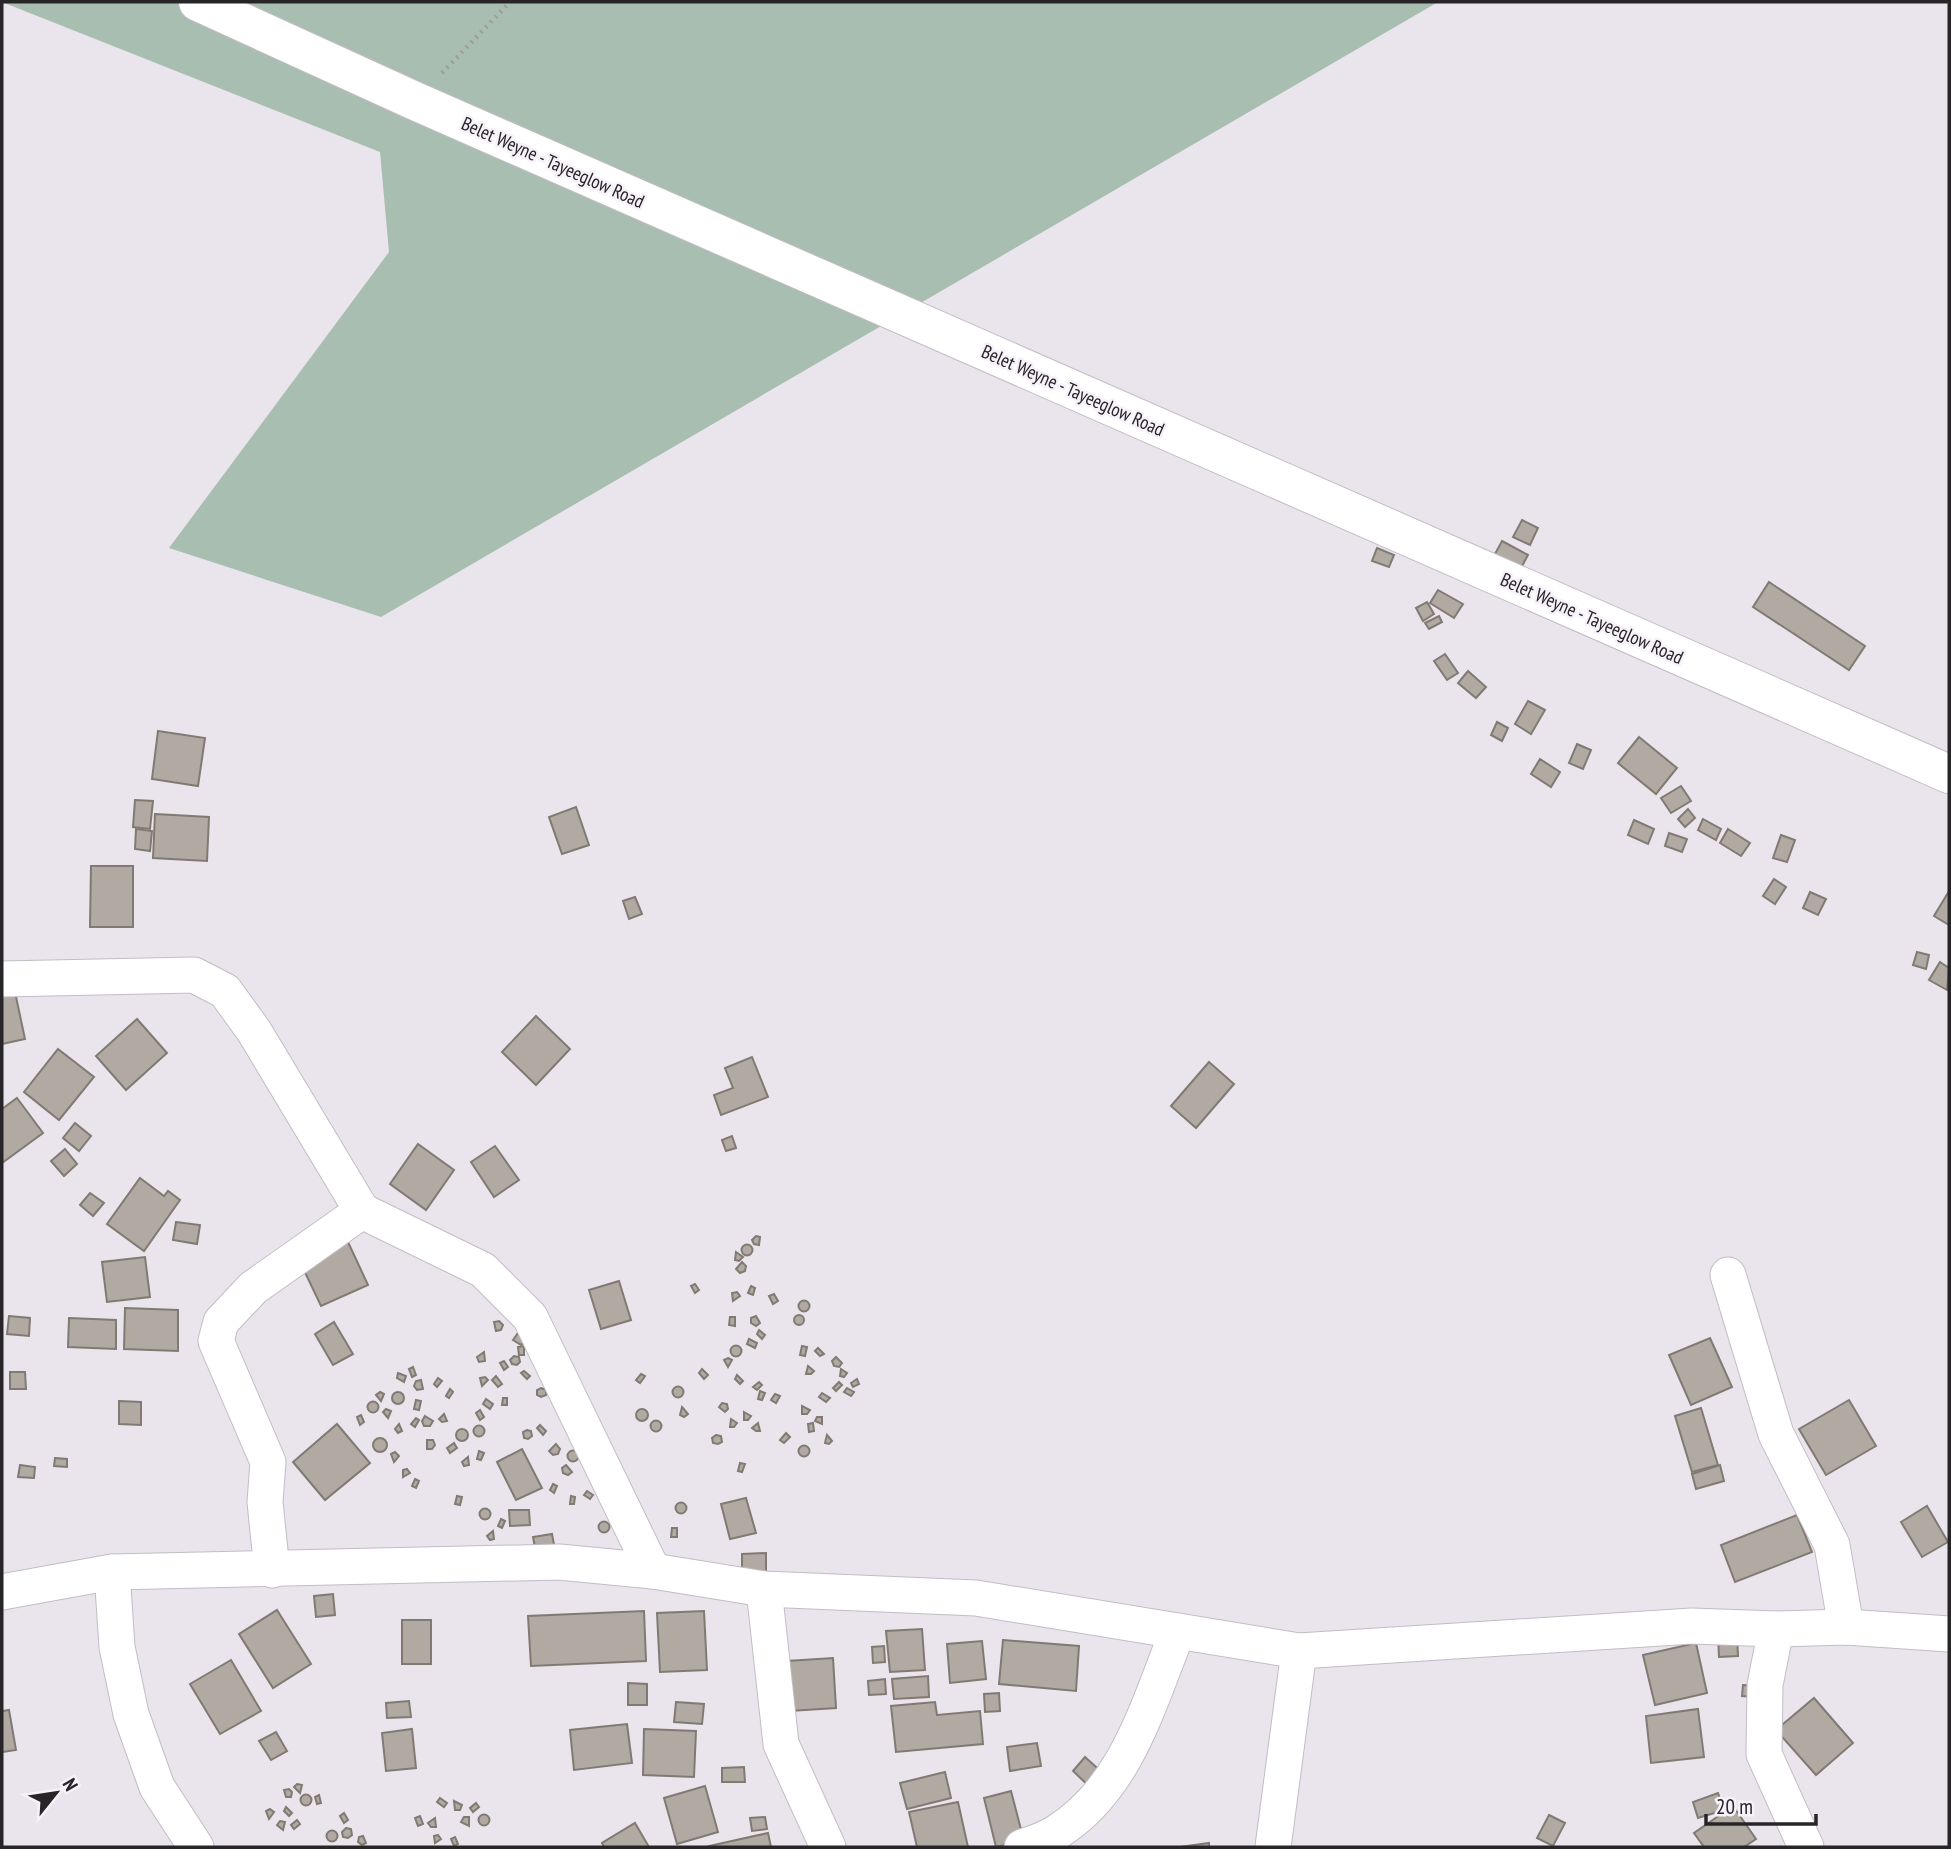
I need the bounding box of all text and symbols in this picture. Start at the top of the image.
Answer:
street label: Belet Weyne - Tayeeglow Road [458,111,648,213]
street label: Belet Weyne - Tayeeglow Road [978,339,1168,441]
street label: Belet Weyne - Tayeeglow Road [1497,567,1687,669]
north arrow [21,1758,91,1828]
text: N [58,1774,84,1795]
scale bar [1706,1783,1816,1827]
text: 20 m [1716,1793,1753,1820]

